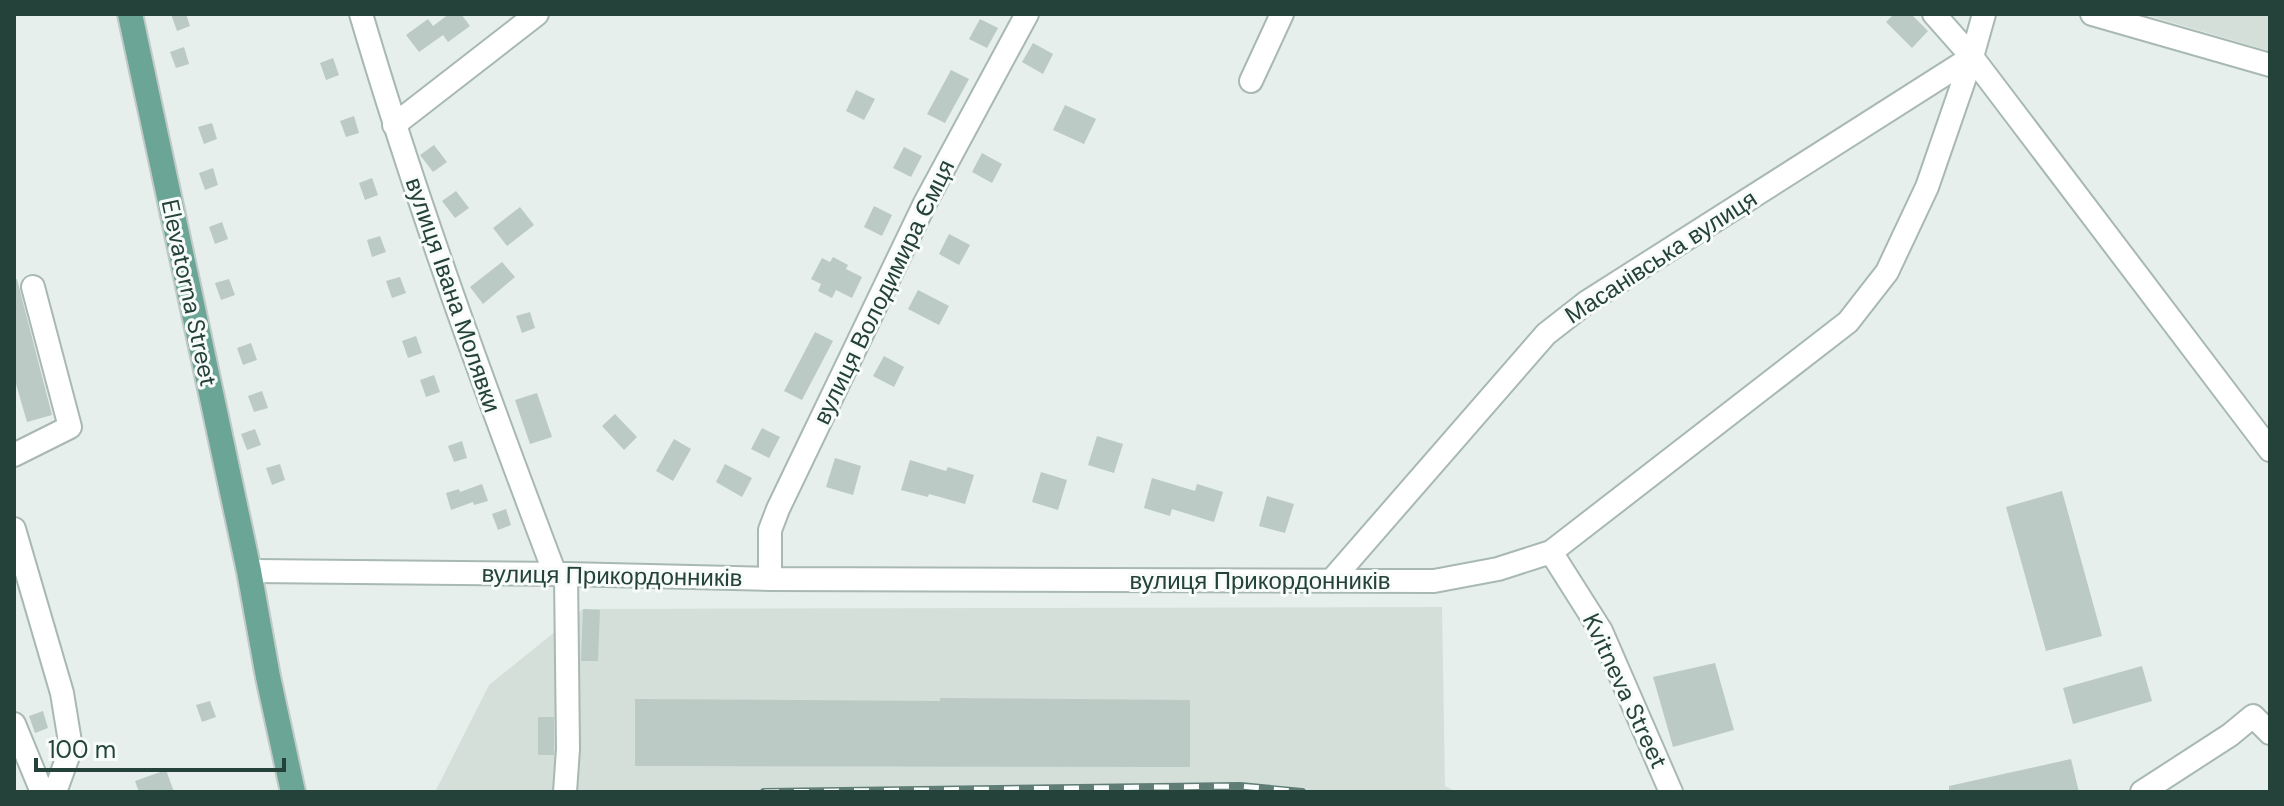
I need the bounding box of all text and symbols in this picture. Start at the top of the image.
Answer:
street label: вулиця Володимира Ємця [806,154,961,429]
street label: вулиця Івана Молявки [399,173,508,416]
street label: Масанівська вулиця [1559,183,1763,330]
street label: Elevatorna Street [155,197,224,389]
street label: вулиця Прикордонників [481,558,743,593]
street label: вулиця Прикордонників [1130,565,1391,596]
street label: Kvitneva Street [1576,608,1675,773]
scale bar [36,722,284,772]
text: 100 m [48,734,116,765]

